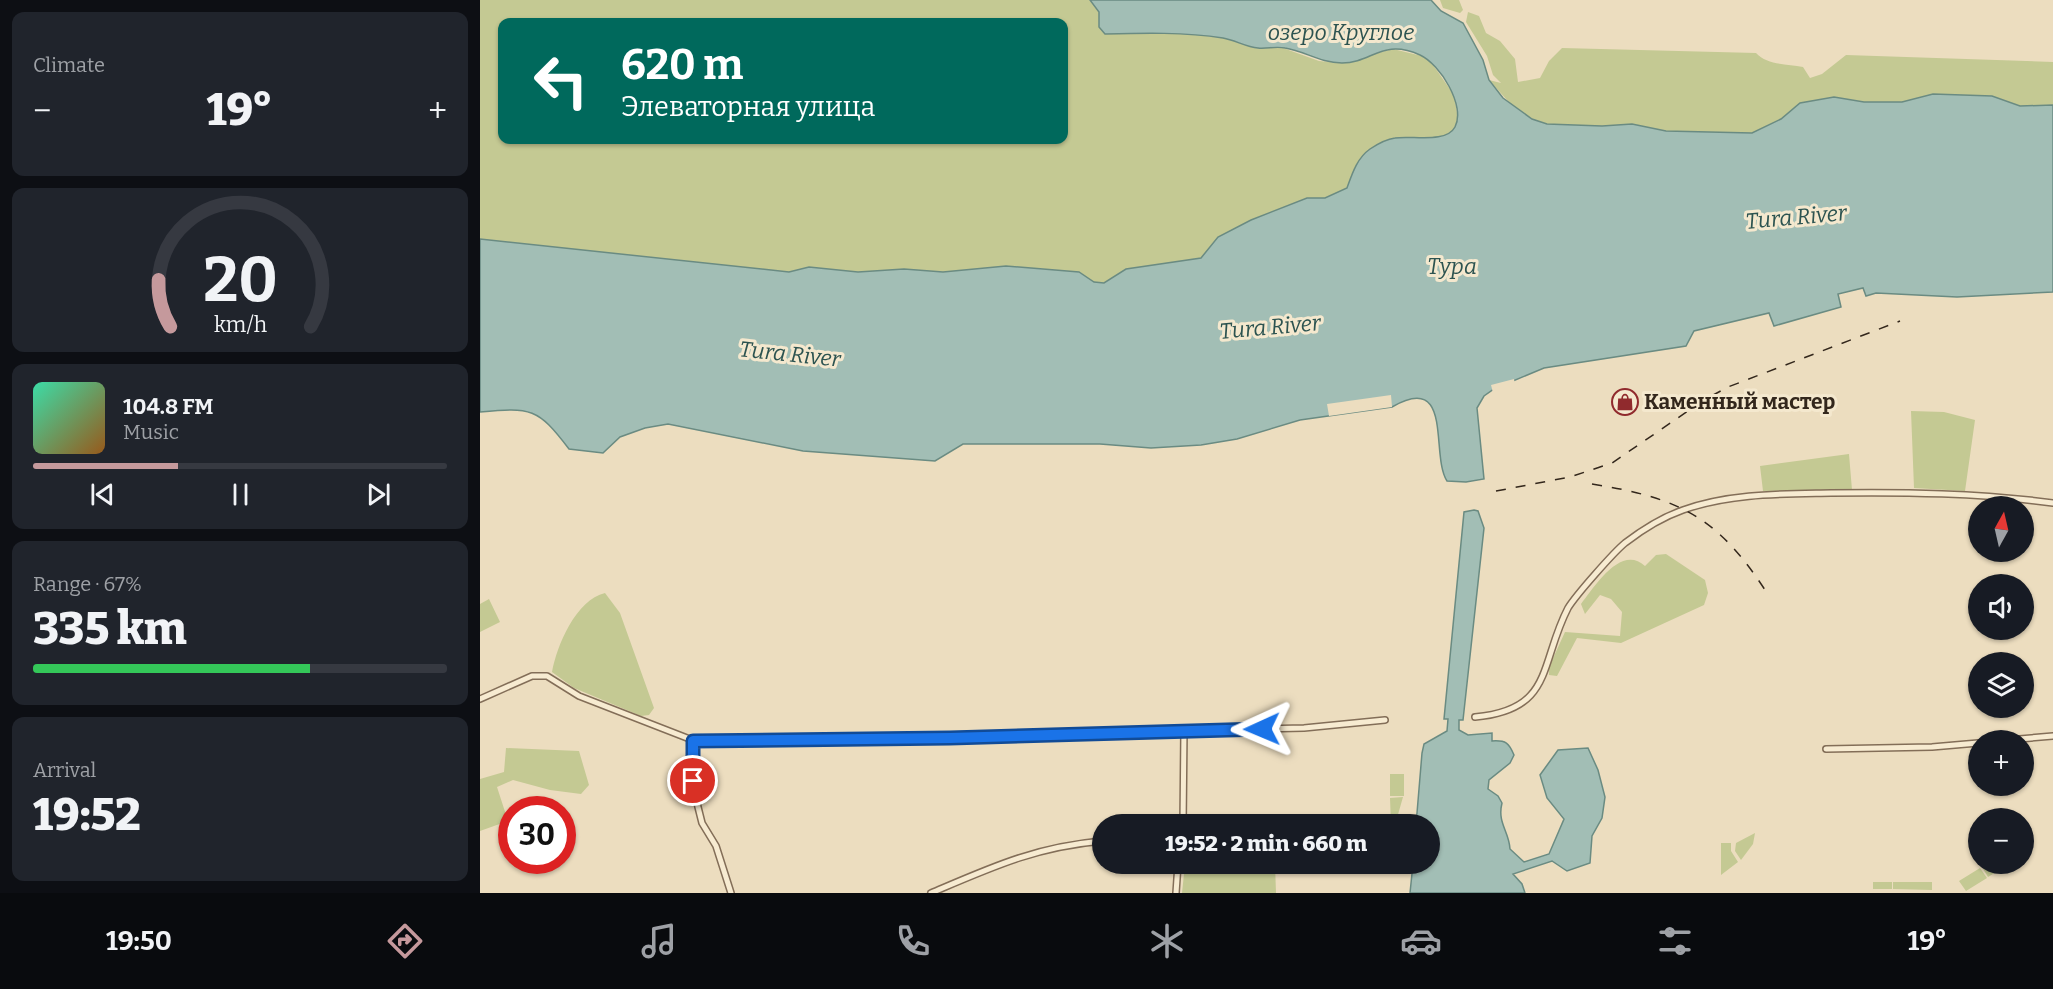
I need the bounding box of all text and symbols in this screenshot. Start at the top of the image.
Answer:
water label: озеро Круглое [1268,19,1414,46]
text: 620 m [621,40,743,90]
icon: left [522,42,600,120]
text: Climate [33,53,105,77]
text: 19° [207,83,273,137]
text: − [33,91,51,131]
text: + [428,91,447,131]
text: Элеваторная улица [621,91,875,123]
water label: Tura River [1744,199,1849,235]
text: 20 [203,243,277,318]
water label: Тура [1427,253,1477,280]
water label: Tura River [1218,309,1323,345]
text: km/h [213,313,267,339]
water label: Tura River [738,335,843,373]
shop icon: Каменный мастер [1610,387,1640,417]
place label: Каменный мастер [1644,389,1836,415]
text: 104.8 FM [123,393,213,420]
text: Music [123,420,179,444]
icon: previous [86,478,119,511]
icon: pause [224,478,257,511]
icon: next [362,478,395,511]
north arrow [1968,496,2034,562]
map controls [1968,496,2034,874]
text: Range · 67% [33,572,142,596]
button: sound [1968,574,2034,640]
text: 335 km [33,602,187,656]
button: layers [1968,652,2034,718]
position arrow [1230,697,1294,761]
button: + [1968,730,2034,796]
pin [667,755,718,806]
text: Arrival [33,758,96,782]
icon: arrive [676,764,709,797]
text: 19:52 [33,788,141,842]
speed limit sign: 30 [498,796,576,874]
button: − [1968,808,2034,874]
text: 19:52 · 2 min · 660 m [1165,830,1367,857]
icon: directions [384,920,426,962]
icon: music [638,920,680,962]
icon: phone [892,920,934,962]
icon: climate [1146,920,1188,962]
icon: car [1400,920,1442,962]
icon: filters [1654,920,1696,962]
text: 19:50 [106,925,172,957]
text: 19° [1908,925,1947,957]

